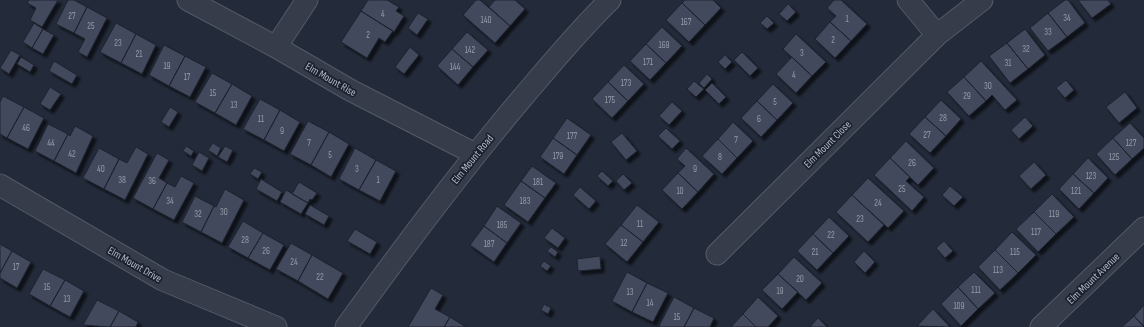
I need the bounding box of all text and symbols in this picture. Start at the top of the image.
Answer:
house number: 4 [381,9,385,20]
house number: 27 [68,11,76,22]
house number: 34 [1063,13,1071,24]
house number: 1 [845,14,849,25]
house number: 140 [481,15,491,26]
house number: 167 [681,17,692,28]
house number: 25 [87,21,95,32]
house number: 33 [1044,27,1052,38]
house number: 2 [366,30,370,41]
house number: 2 [831,35,835,46]
house number: 23 [114,38,122,49]
house number: 169 [658,40,670,51]
house number: 32 [1022,44,1030,55]
house number: 142 [465,45,476,56]
house number: 3 [800,48,804,59]
house number: 21 [136,49,143,60]
house number: 171 [643,57,654,68]
house number: 31 [1005,58,1012,69]
street label: Elm Mount Rise [303,60,358,99]
house number: 19 [163,61,171,72]
house number: 144 [450,62,461,73]
house number: 4 [792,70,796,81]
house number: 17 [184,72,191,83]
house number: 173 [621,78,631,89]
house number: 30 [984,81,992,92]
house number: 15 [210,88,217,99]
house number: 29 [963,91,971,102]
house number: 175 [605,95,616,106]
house number: 5 [773,97,777,108]
house number: 13 [231,100,238,111]
house number: 28 [939,113,947,124]
house number: 11 [258,114,265,125]
house number: 6 [757,114,761,125]
street label: Elm Mount Close [801,118,854,171]
house number: 46 [22,123,30,134]
house number: 9 [280,126,284,137]
house number: 27 [923,130,931,141]
house number: 177 [567,131,578,142]
street label: Elm Mount Road [449,132,496,186]
house number: 7 [734,135,738,146]
house number: 44 [47,138,55,149]
house number: 7 [307,138,311,149]
house number: 127 [1126,138,1137,149]
house number: 42 [68,149,76,160]
house number: 5 [328,150,332,161]
house number: 179 [553,151,563,162]
house number: 8 [718,152,722,163]
house number: 125 [1109,152,1120,163]
house number: 26 [908,158,916,169]
house number: 40 [97,164,105,175]
house number: 3 [355,164,359,175]
house number: 9 [693,164,697,175]
house number: 123 [1086,171,1097,182]
house number: 38 [118,175,126,186]
house number: 1 [376,175,380,186]
house number: 36 [148,176,156,187]
house number: 181 [533,177,544,188]
house number: 25 [898,184,906,195]
house number: 10 [676,186,684,197]
house number: 121 [1071,186,1082,197]
house number: 34 [166,196,174,207]
house number: 183 [520,196,531,207]
house number: 24 [874,198,882,209]
house number: 30 [220,207,228,218]
house number: 32 [194,209,202,220]
house number: 119 [1049,209,1059,220]
house number: 23 [856,214,864,225]
house number: 11 [637,219,644,230]
house number: 185 [497,220,508,231]
house number: 117 [1031,227,1041,238]
house number: 22 [827,230,835,241]
house number: 28 [241,235,249,246]
house number: 12 [621,238,628,249]
house number: 187 [484,239,495,250]
street label: Elm Mount Drive [105,244,164,285]
house number: 26 [262,246,270,257]
house number: 21 [812,247,819,258]
house number: 115 [1010,247,1020,258]
street label: Elm Mount Avenue [1064,250,1122,307]
house number: 24 [290,257,298,268]
house number: 17 [13,262,20,273]
house number: 113 [993,265,1003,276]
house number: 22 [316,272,324,283]
house number: 20 [796,274,804,285]
house number: 15 [44,282,51,293]
house number: 111 [971,285,982,296]
house number: 19 [776,286,784,297]
house number: 13 [627,287,634,298]
house number: 13 [64,294,71,305]
house number: 14 [647,298,654,309]
house number: 109 [953,301,965,312]
house number: 15 [674,312,681,323]

